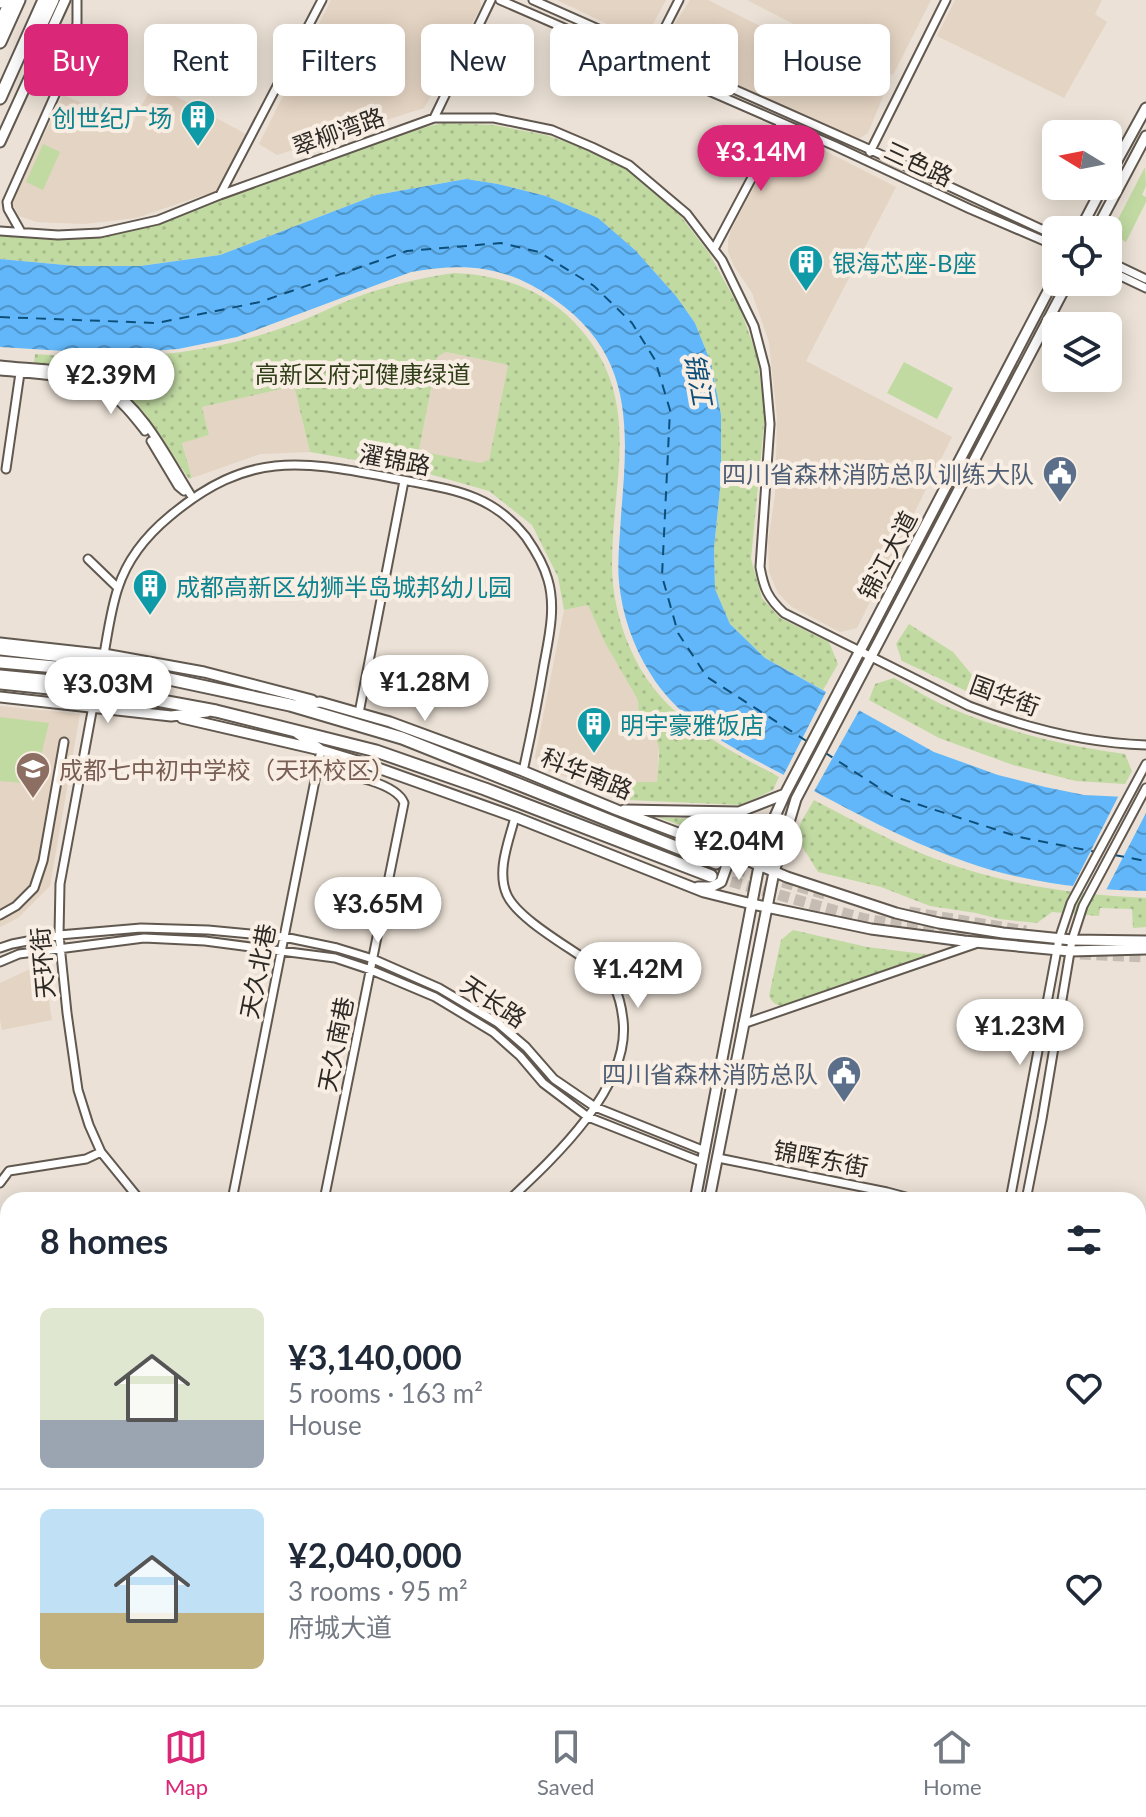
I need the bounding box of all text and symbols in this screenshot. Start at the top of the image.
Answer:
chip: Buy [24,24,128,96]
chip: Rent [144,24,257,96]
chip: Filters [273,24,405,96]
chip: New [421,24,534,96]
chip: Apartment [550,24,738,96]
chip: House [754,24,890,96]
building icon: 创世纪广场 [179,98,217,148]
street label: 翠柳湾路 [288,101,388,161]
place label: 创世纪广场 [52,103,172,132]
north arrow [1042,120,1122,200]
map controls [1042,120,1122,392]
pin: ¥3.14M [696,125,826,193]
text: ¥3.14M [715,135,807,167]
street label: 三色路 [880,135,958,191]
button: locate [1042,216,1122,296]
building icon: 银海芯座-B座 [787,243,825,293]
place label: 银海芯座-B座 [832,248,976,277]
button: layers [1042,312,1122,392]
pin: ¥2.39M [46,348,176,416]
water label: 锦江 [679,351,720,410]
text: ¥2.39M [65,358,157,390]
park label: 高新区府河健康绿道 [255,359,471,388]
street label: 濯锦路 [357,438,433,480]
public building icon: 四川省森林消防总队训练大队 [1041,454,1079,504]
place label: 四川省森林消防总队训练大队 [722,459,1034,488]
street label: 锦江大道 [852,506,922,604]
building icon: 成都高新区幼狮半岛城邦幼儿园 [131,567,169,617]
place label: 成都高新区幼狮半岛城邦幼儿园 [176,572,512,601]
pin: ¥1.28M [360,655,490,723]
pin: ¥3.03M [43,657,173,725]
text: ¥1.28M [379,665,471,697]
text: ¥3.03M [62,667,154,699]
street label: 国华街 [966,669,1044,721]
building icon: 明宇豪雅饭店 [575,705,613,755]
place label: 明宇豪雅饭店 [620,710,764,739]
street label: 科华南路 [537,742,637,804]
school or university icon: 成都七中初中学校（天环校区） [14,750,52,800]
place label: 成都七中初中学校（天环校区） [59,755,395,784]
pin: ¥2.04M [674,814,804,882]
text: ¥2.04M [693,824,785,856]
pin: ¥3.65M [313,877,443,945]
text: ¥3.65M [332,887,424,919]
street label: 天久北巷 [234,921,280,1021]
street label: 天环街 [24,926,60,1000]
pin: ¥1.42M [573,942,703,1010]
text: ¥1.42M [592,952,684,984]
street label: 天长路 [456,969,532,1033]
street label: 天久南巷 [312,994,358,1094]
pin: ¥1.23M [955,999,1085,1067]
text: ¥1.23M [974,1009,1066,1041]
public building icon: 四川省森林消防总队 [825,1054,863,1104]
place label: 四川省森林消防总队 [602,1059,818,1088]
street label: 锦晖东街 [771,1135,871,1181]
icon: filters [1062,1218,1106,1262]
text: 8 homes [40,1220,168,1261]
text: ¥3,140,000 [288,1336,462,1377]
icon: home [104,1340,200,1436]
icon: heart [1062,1366,1106,1410]
text: 5 rooms · 163 m² [288,1377,483,1409]
text: House [288,1409,362,1441]
text: ¥2,040,000 [288,1534,462,1575]
icon: home [104,1541,200,1637]
icon: heart [1062,1567,1106,1611]
text: 3 rooms · 95 m² [288,1575,468,1607]
text: 府城大道 [288,1611,392,1643]
tab: Map [164,1725,208,1800]
tab: Saved [537,1725,594,1800]
tab: Home [923,1725,982,1800]

